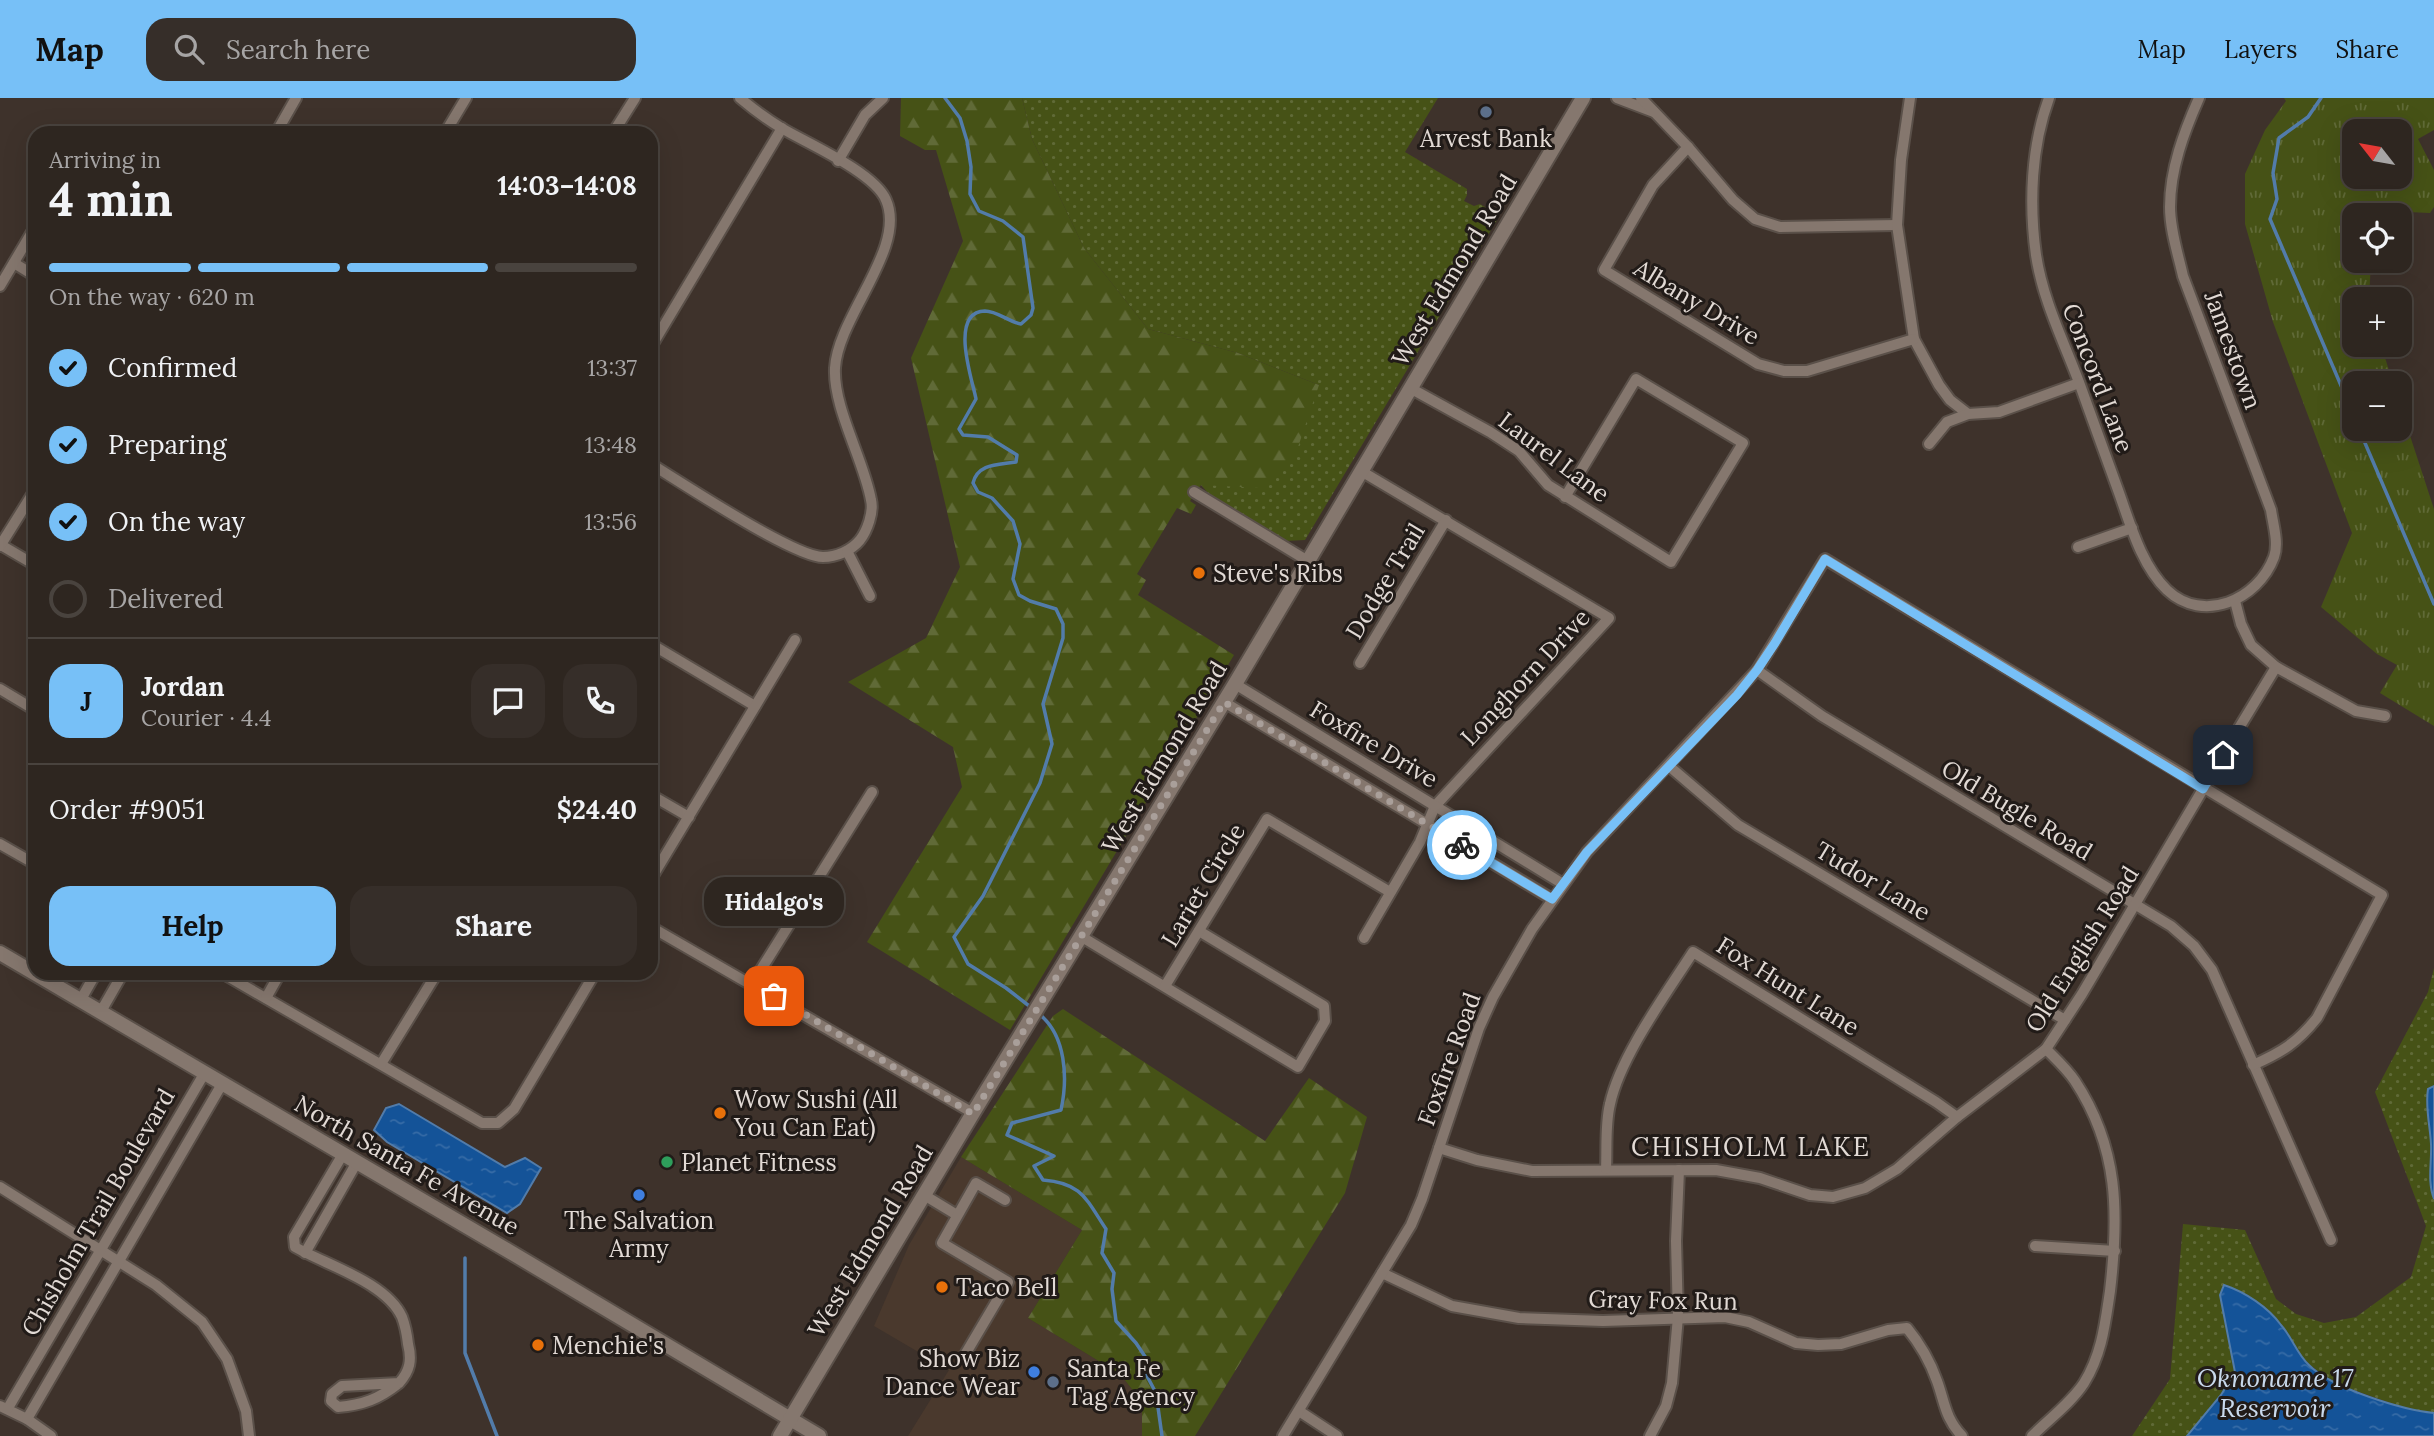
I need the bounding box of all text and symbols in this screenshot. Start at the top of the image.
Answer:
search box [146,18,636,81]
text: Map [35,28,104,70]
icon: search [170,30,208,68]
text: Search here [226,33,370,66]
text: Map [2137,34,2186,65]
text: Layers [2224,34,2297,65]
text: Share [2335,34,2399,65]
marker: Arvest Bank [1478,104,1494,120]
north arrow [2342,119,2412,189]
map controls [2342,119,2412,441]
place label: Arvest Bank [1419,123,1552,154]
text: Arriving in [49,145,161,174]
street label: West Edmond Road [1384,168,1524,372]
text: 14:03–14:08 [497,169,637,202]
text: 4 min [49,170,173,229]
button: locate [2342,203,2412,273]
street label: Albany Drive [1628,252,1766,352]
text: On the way · 620 m [49,282,255,311]
street label: Jamestown [2197,286,2269,413]
button: + [2342,287,2412,357]
street label: Concord Lane [2055,299,2141,457]
icon: check [49,349,87,387]
text: Confirmed [108,351,237,384]
text: 13:37 [587,353,637,382]
button: − [2342,371,2412,441]
street label: Laurel Lane [1492,405,1616,509]
icon: check [49,426,87,464]
text: Preparing [108,428,227,461]
text: 13:48 [585,430,637,459]
icon: check [49,503,87,541]
text: On the way [108,505,245,538]
text: 13:56 [584,507,637,536]
street label: Dodge Trail [1338,517,1432,645]
place label: Steve's Ribs [1213,558,1343,589]
marker: Steve's Ribs [1191,565,1207,581]
text: Delivered [108,582,224,615]
street label: Longhorn Drive [1454,602,1596,752]
street label: West Edmond Road [1094,655,1234,859]
button: chat [471,664,545,738]
button: phone [563,664,637,738]
text: Jordan [141,670,225,703]
text: J [80,685,92,718]
street label: Foxfire Drive [1304,694,1444,794]
text: Courier · 4.4 [141,703,272,732]
pin [2193,725,2253,785]
icon: home [2204,736,2242,774]
street label: Old Bugle Road [1936,753,2098,867]
text: Order #9051 [49,793,205,826]
text: $24.40 [557,793,637,826]
courier [1427,810,1497,880]
street label: Lariet Circle [1154,818,1252,952]
icon: bike [1443,826,1481,864]
street label: Tudor Lane [1810,835,1936,927]
street label: Old English Road [2018,860,2146,1038]
callout: Hidalgo's [704,877,844,926]
button: Help [49,886,336,966]
button: Share [350,886,637,966]
text: Hidalgo's [724,887,824,916]
street label: Fox Hunt Lane [1711,930,1865,1042]
pin [744,966,804,1026]
icon: bag [755,977,793,1015]
street label: Foxfire Road [1411,988,1487,1130]
street label: Chisholm Trail Boulevard [14,1083,182,1341]
place label: Wow Sushi (All You Can Eat) [733,1084,898,1143]
street label: North Santa Fe Avenue [289,1088,525,1242]
marker: Wow Sushi (All You Can Eat) [712,1105,728,1121]
district label: CHISHOLM LAKE [1631,1130,1871,1163]
street label: West Edmond Road [800,1139,940,1343]
place label: Planet Fitness [681,1147,837,1178]
marker: Planet Fitness [659,1154,675,1170]
marker: The Salvation Army [631,1187,647,1203]
place label: The Salvation Army [564,1205,714,1264]
place label: Taco Bell [956,1272,1057,1303]
marker: Taco Bell [934,1279,950,1295]
street label: Gray Fox Run [1588,1283,1738,1317]
place label: Menchie's [552,1330,664,1361]
marker: Menchie's [530,1337,546,1353]
place label: Show Biz Dance Wear [885,1343,1021,1402]
place label: Santa Fe Tag Agency [1067,1353,1195,1412]
water label: Oknoname 17 Reservoir [2197,1361,2354,1424]
marker: Show Biz Dance Wear [1026,1364,1042,1380]
marker: Santa Fe Tag Agency [1045,1374,1061,1390]

